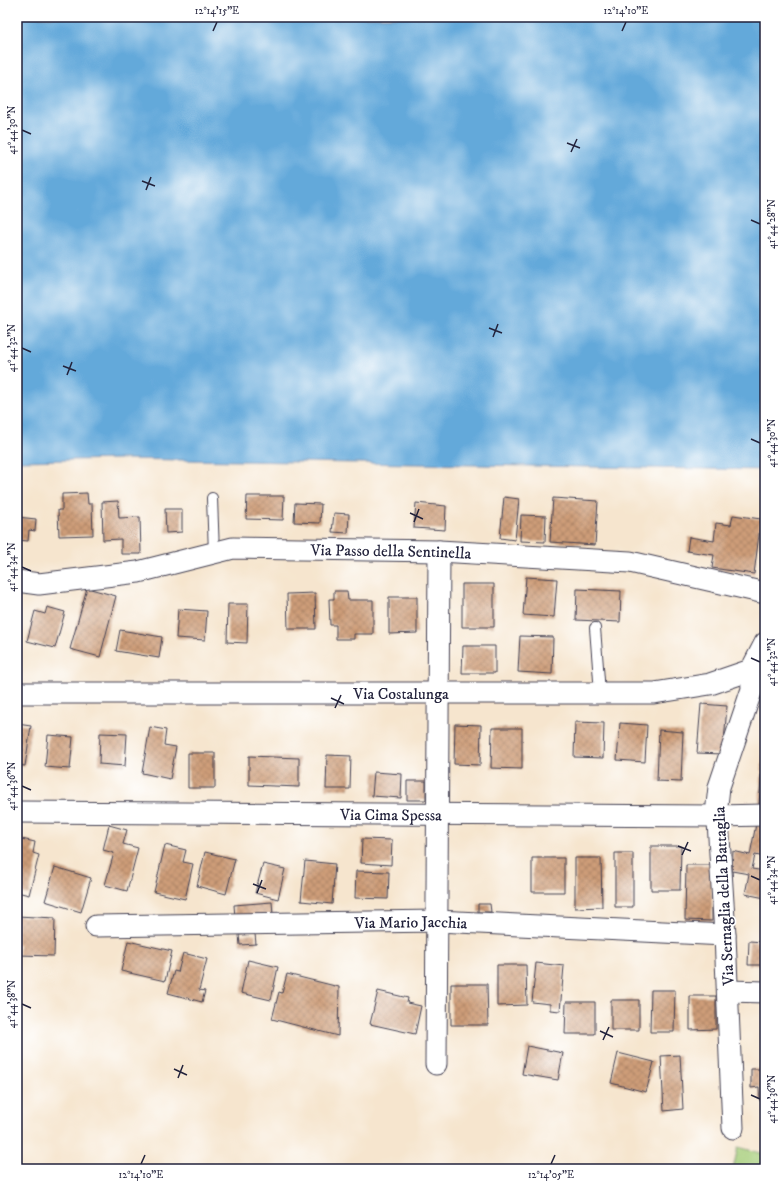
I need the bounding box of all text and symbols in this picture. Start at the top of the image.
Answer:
text: 12°14'15"E [195,5,239,17]
text: 12°14'10"E [604,5,648,17]
text: 41°44'30"N [6,106,18,154]
text: 41°44'28"N [766,199,778,249]
text: 41°44'32"N [6,324,18,372]
text: 41°44'30"N [766,419,778,467]
street label: Via Passo della Sentinella [310,540,472,564]
text: 41°44'34"N [6,542,18,592]
text: 41°44'32"N [766,638,778,686]
street label: Via Costalunga [352,684,449,704]
text: 41°44'36"N [6,762,18,810]
street label: Via Cima Spessa [339,805,442,825]
street label: Via Sernaglia della Battaglia [709,806,739,987]
text: 41°44'34"N [766,855,778,905]
street label: Via Mario Jacchia [353,912,468,933]
text: 41°44'38"N [6,980,18,1028]
text: 41°44'36"N [766,1075,778,1123]
text: 12°14'10"E [119,1169,163,1181]
text: 12°14'05"E [528,1169,574,1181]

